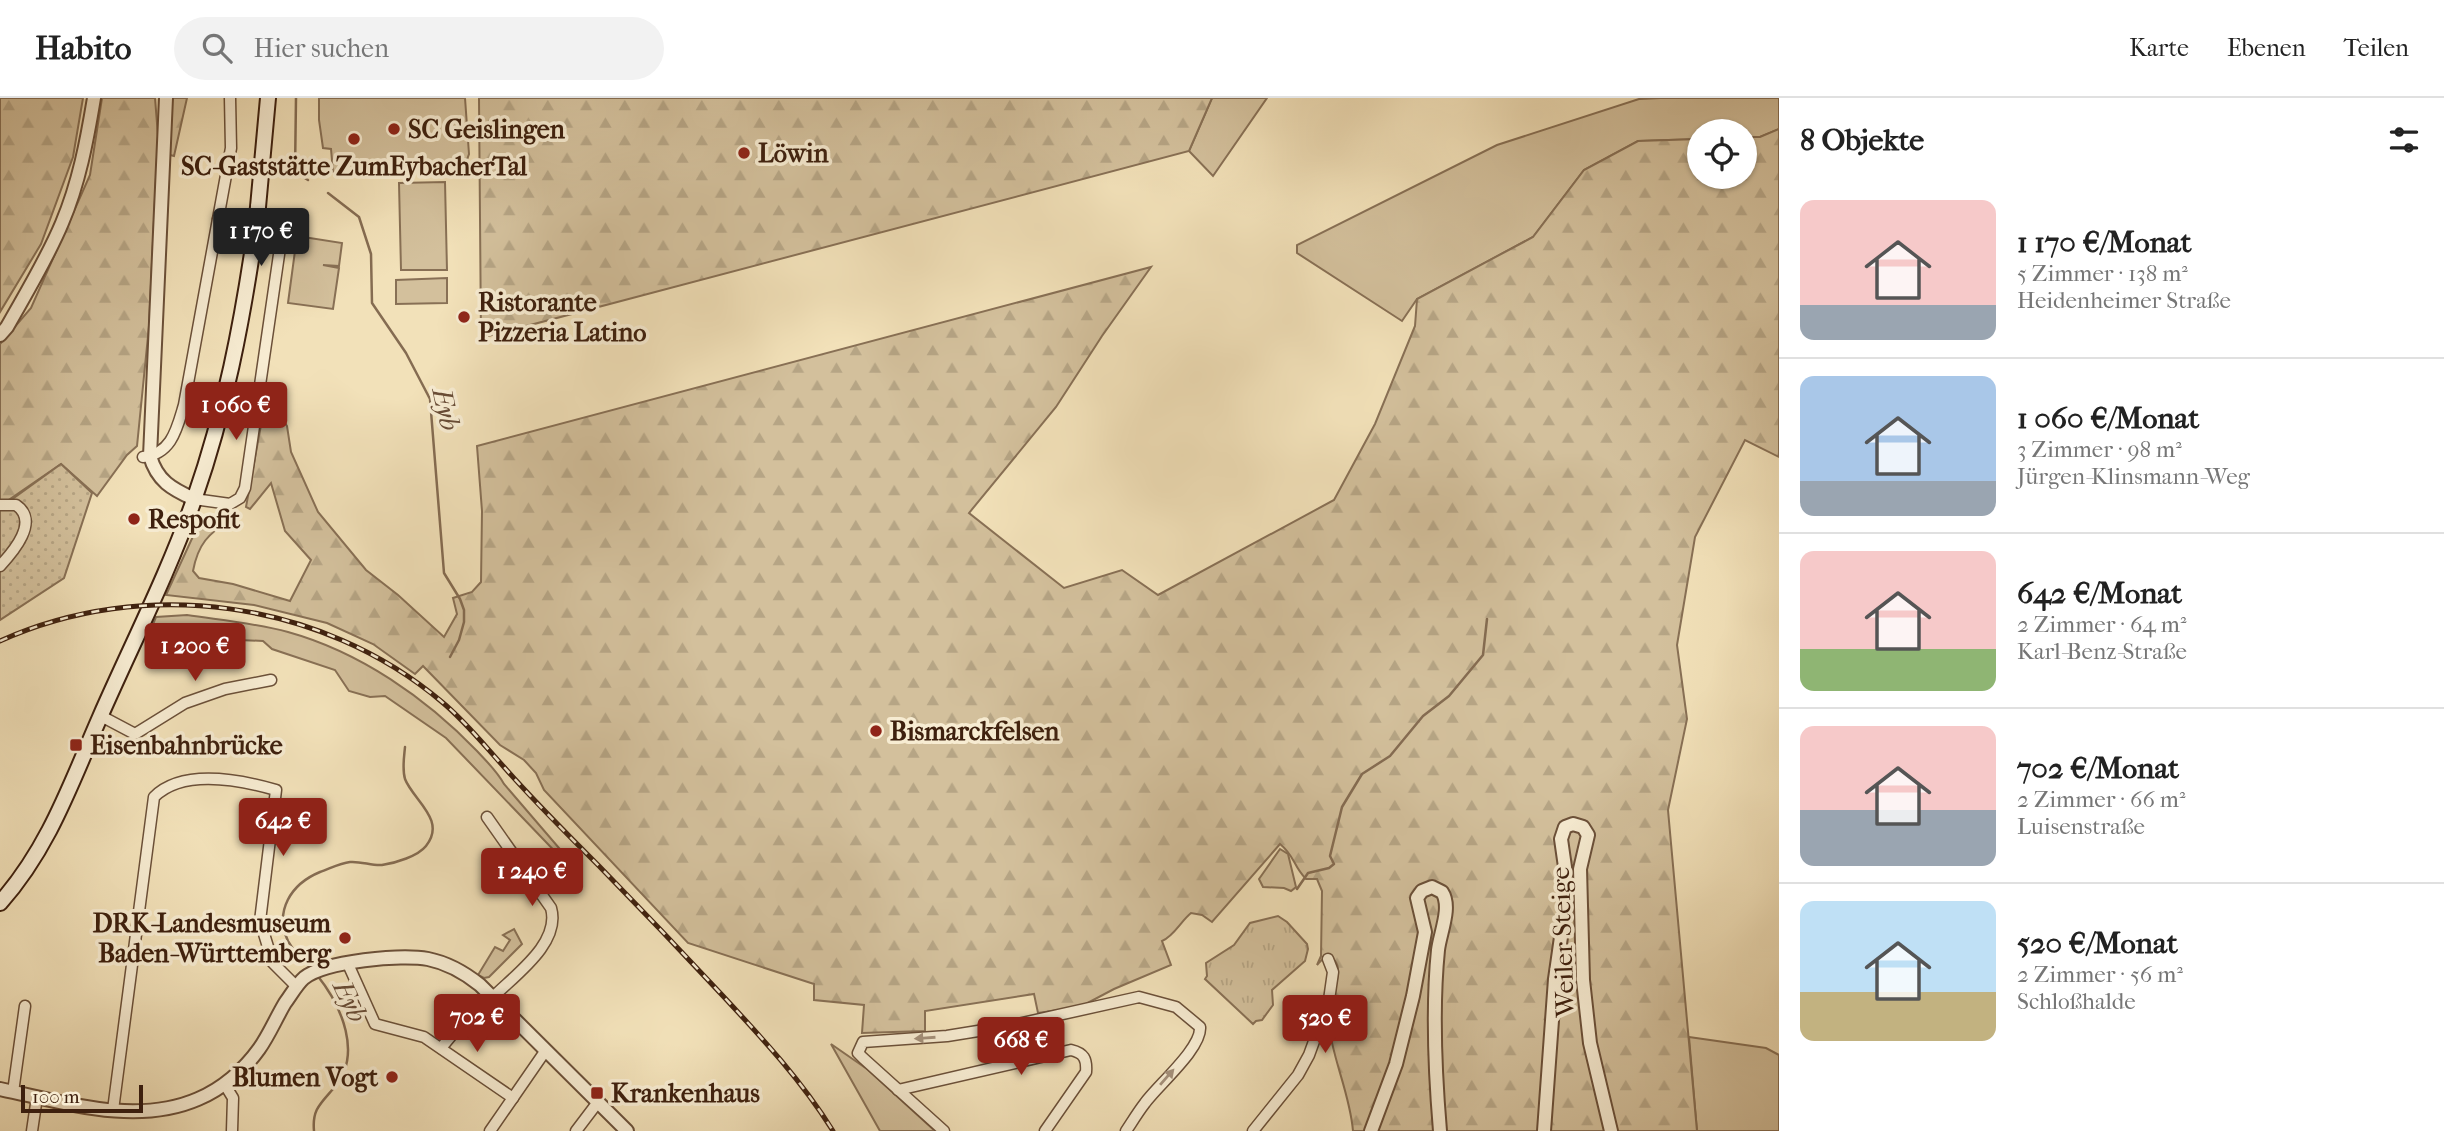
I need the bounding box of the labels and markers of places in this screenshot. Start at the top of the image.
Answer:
place label: SC Geislingen [408,114,566,145]
marker: SC Geislingen [386,121,402,137]
marker: SC-Gaststätte ZumEybacherTal [346,131,362,147]
place label: Löwin [758,138,830,169]
marker: Löwin [736,145,752,161]
place label: SC-Gaststätte ZumEybacherTal [181,151,528,182]
pin: 1 170 € [196,208,326,268]
place label: Ristorante Pizzeria Latino [478,287,646,348]
marker: Ristorante Pizzeria Latino [456,309,472,325]
pin: 1 060 € [171,382,301,442]
place label: Respofit [148,504,241,535]
marker: Respofit [126,511,142,527]
pin: 1 200 € [130,624,260,683]
place label: Bismarckfelsen [890,716,1060,747]
marker: Bismarckfelsen [868,723,884,739]
place label: Eisenbahnbrücke [90,730,283,761]
marker: Eisenbahnbrücke [68,737,84,753]
pin: 642 € [234,798,332,858]
pin: 1 240 € [467,848,597,908]
place label: DRK-Landesmuseum Baden-Württemberg [93,908,332,969]
marker: DRK-Landesmuseum Baden-Württemberg [337,930,353,946]
pin: 702 € [428,995,526,1054]
pin: 520 € [1276,996,1374,1055]
pin: 668 € [972,1018,1070,1077]
place label: Blumen Vogt [232,1062,379,1093]
marker: Blumen Vogt [384,1069,400,1085]
place label: Krankenhaus [611,1078,760,1109]
marker: Krankenhaus [589,1085,605,1101]

